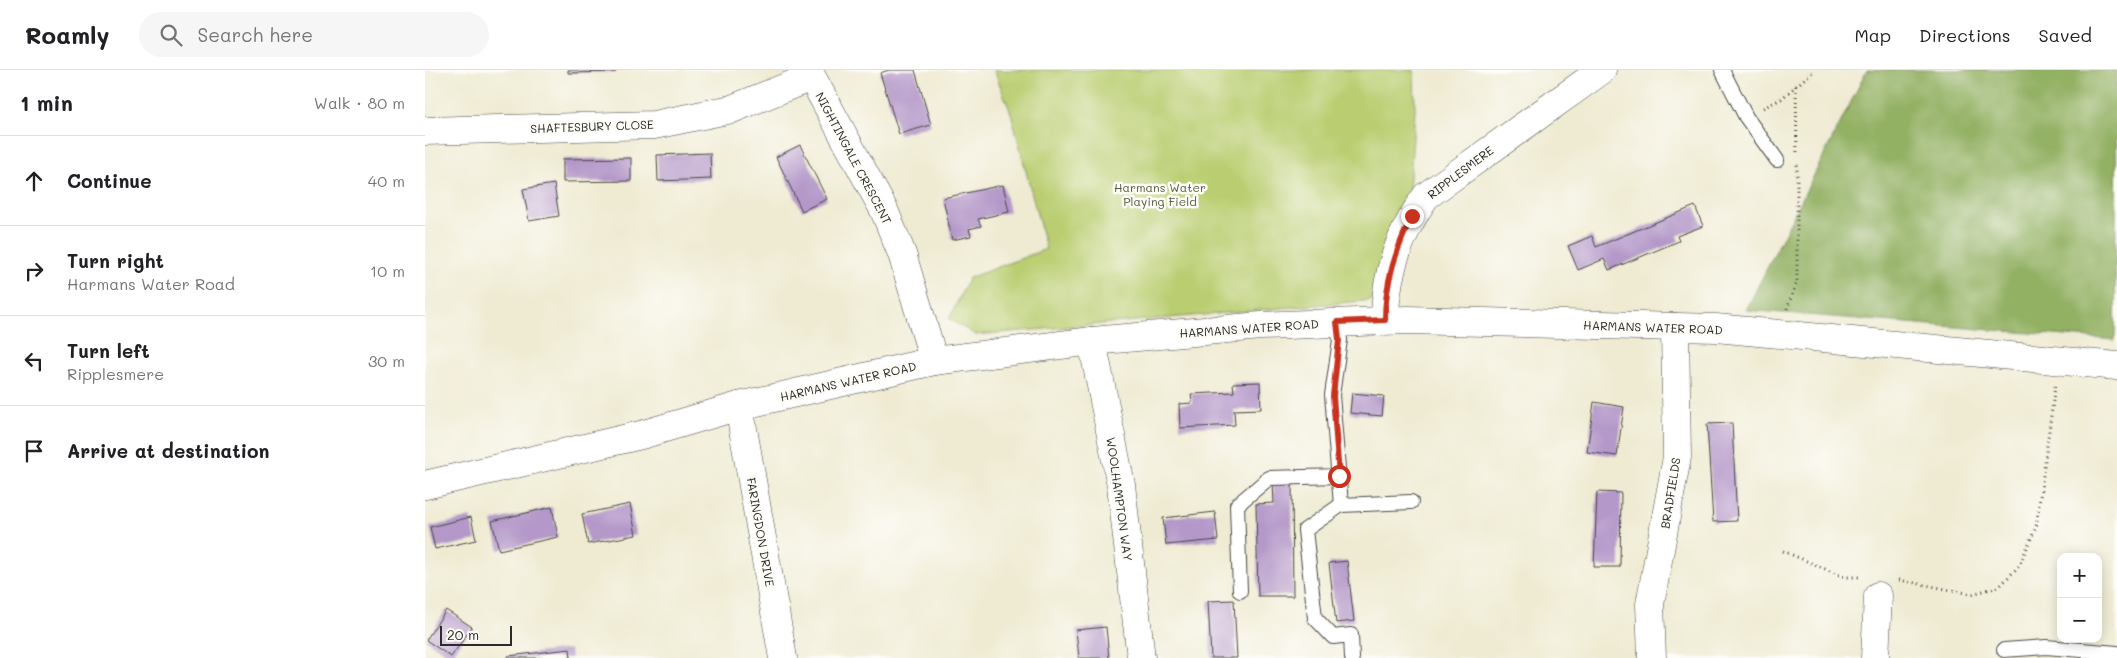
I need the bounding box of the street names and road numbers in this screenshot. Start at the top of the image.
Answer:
street label: NIGHTINGALE CRESCENT [812,89,896,227]
street label: SHAFTESBURY CLOSE [530,116,654,136]
street label: RIPPLESMERE [1424,142,1496,202]
street label: HARMANS WATER ROAD [1179,315,1319,341]
street label: HARMANS WATER ROAD [1583,317,1723,337]
street label: HARMANS WATER ROAD [778,358,918,404]
street label: WOOLHAMPTON WAY [1103,436,1137,562]
street label: BRADFIELDS [1656,456,1684,530]
street label: FARINGDON DRIVE [744,476,779,588]

